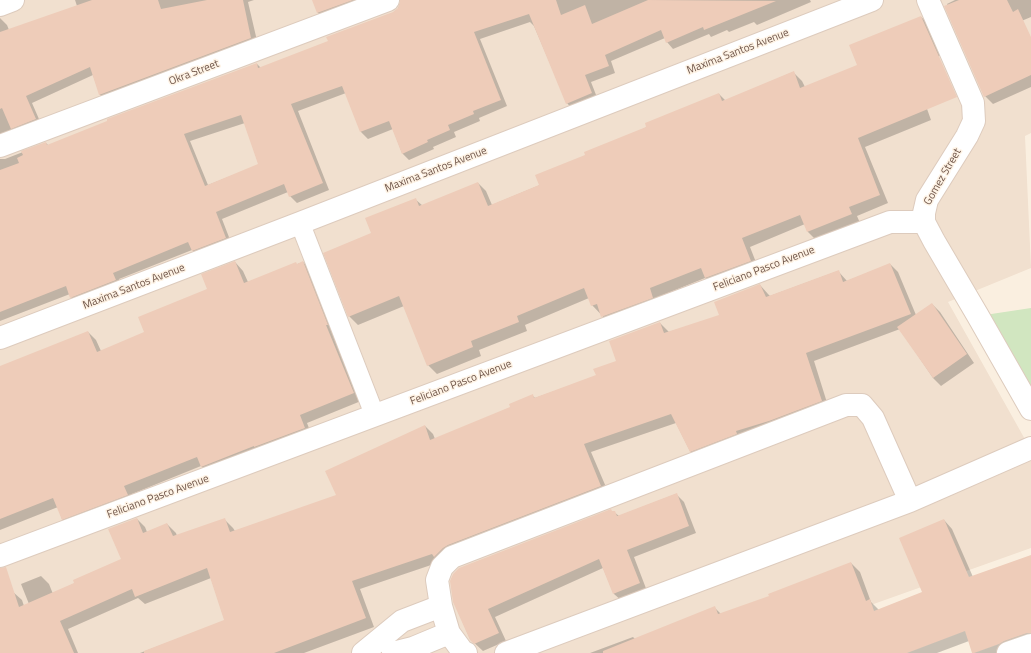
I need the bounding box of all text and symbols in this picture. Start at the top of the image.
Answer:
street label: Maxima Santos Avenue [685,26,791,78]
street label: Okra Street [167,57,221,89]
street label: Maxima Santos Avenue [383,144,489,196]
street label: Gomez Street [922,146,964,208]
street label: Feliciano Pasco Avenue [711,244,817,294]
street label: Maxima Santos Avenue [81,261,187,313]
street label: Feliciano Pasco Avenue [408,358,514,408]
street label: Feliciano Pasco Avenue [105,472,211,522]

